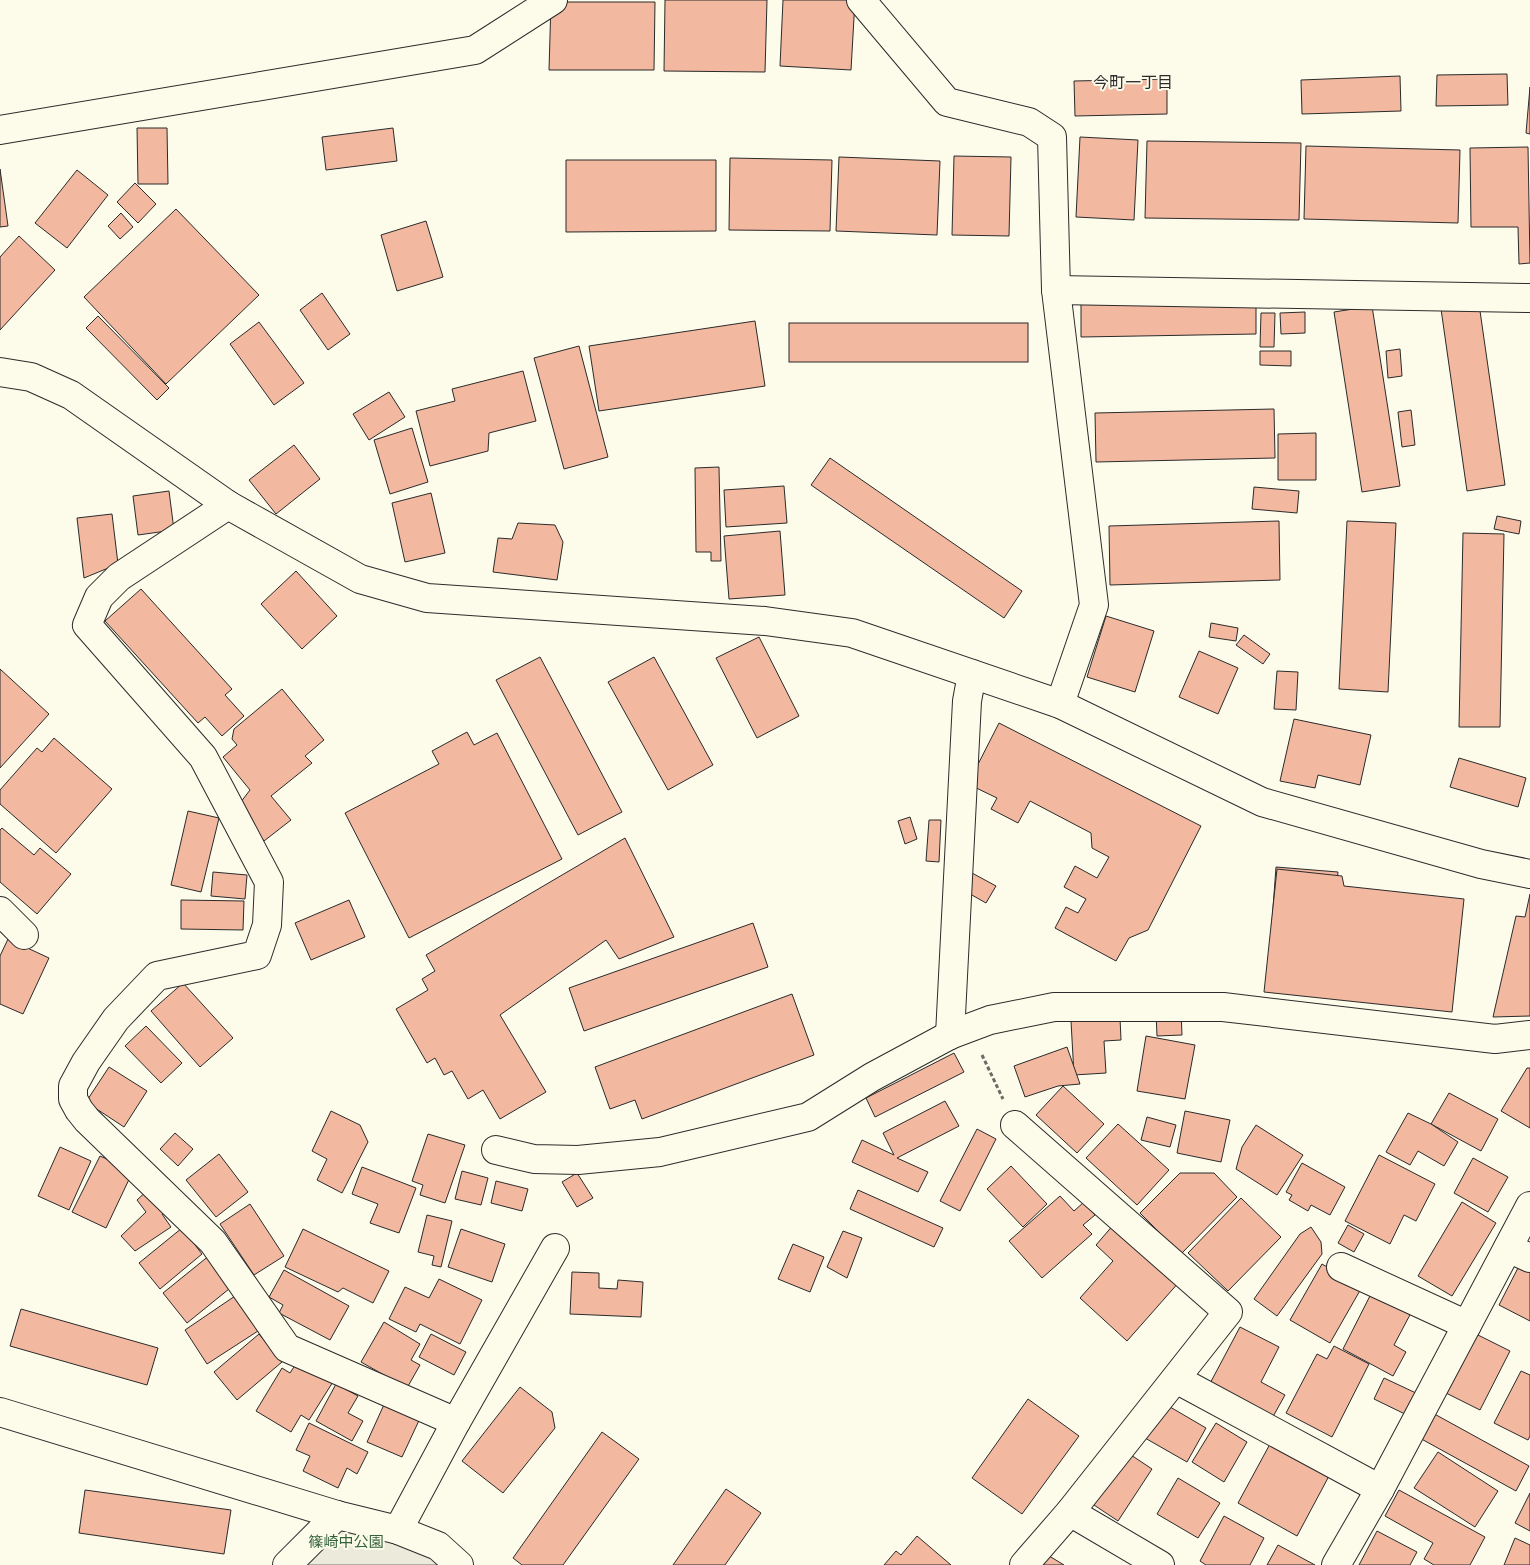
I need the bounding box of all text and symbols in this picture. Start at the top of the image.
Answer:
district label: 今町一丁目 [1093,72,1173,91]
park label: 篠崎中公園 [308,1532,384,1550]

